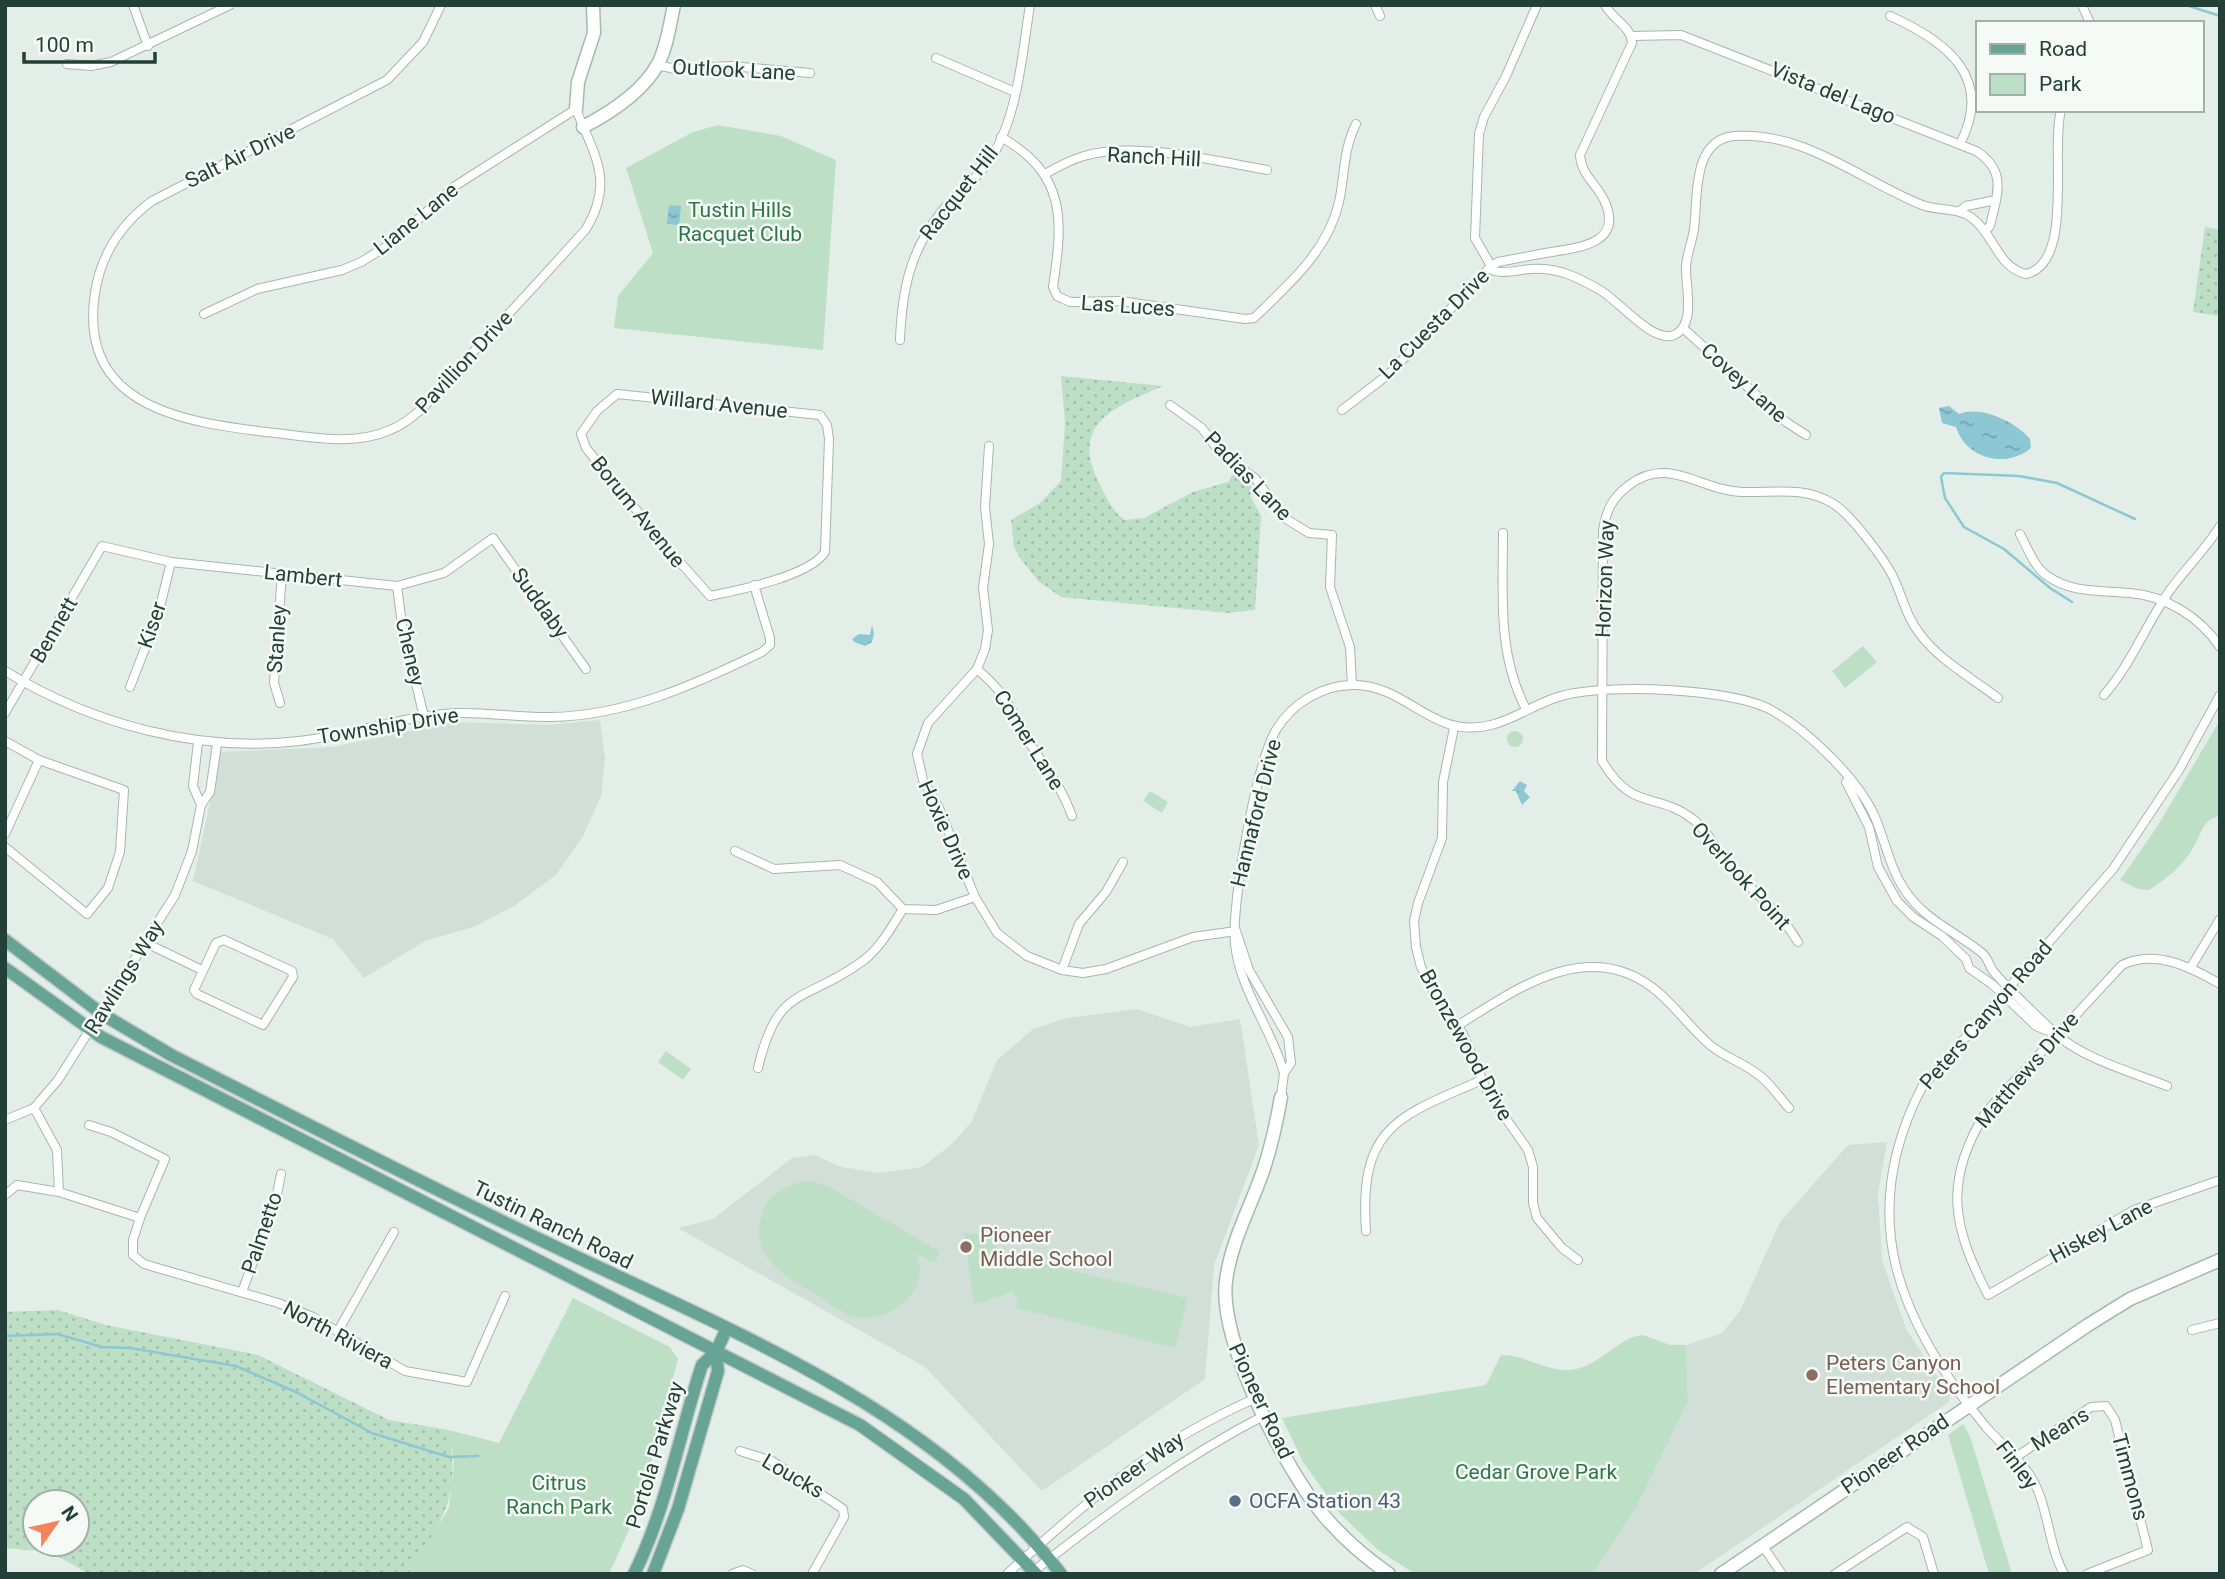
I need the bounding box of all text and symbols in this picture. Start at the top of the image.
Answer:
scale bar [24,21,156,65]
legend [1976,21,2204,112]
text: 100 m [35,33,94,57]
text: Road [2039,37,2087,61]
street label: Outlook Lane [672,55,796,85]
street label: Vista del Lago [1767,57,1899,129]
text: Park [2039,72,2082,96]
street label: Salt Air Drive [181,119,299,193]
street label: Racquet Hill [915,141,1003,245]
street label: Ranch Hill [1106,143,1202,171]
street label: Liane Lane [369,178,463,260]
park label: Tustin Hills Racquet Club [678,198,802,246]
street label: La Cuesta Drive [1374,264,1494,384]
street label: Las Luces [1080,291,1176,321]
street label: Pavillion Drive [411,306,517,418]
street label: Covey Lane [1696,338,1792,428]
street label: Willard Avenue [649,385,789,423]
street label: Padias Lane [1200,426,1296,526]
street label: Borum Avenue [586,452,690,572]
street label: Horizon Way [1591,520,1619,638]
street label: Lambert [263,560,343,592]
street label: Suddaby [507,563,573,643]
street label: Bennett [26,593,83,667]
street label: Kiser [133,599,171,651]
street label: Stanley [263,604,291,674]
street label: Cheney [391,616,429,688]
street label: Comer Lane [989,686,1069,794]
street label: Township Drive [316,703,460,749]
street label: Hannaford Drive [1226,737,1286,889]
street label: Hoxie Drive [914,777,978,883]
street label: Overlook Point [1686,817,1796,935]
street label: Rawlings Way [80,916,168,1038]
street label: Peters Canyon Road [1915,936,2057,1094]
street label: Bronzewood Drive [1415,965,1517,1125]
street label: Matthews Drive [1970,1007,2084,1133]
street label: Tustin Ranch Road [469,1176,637,1274]
street label: Palmetto [237,1189,287,1277]
street label: Hiskey Lane [2045,1194,2157,1268]
place label: Pioneer Middle School [980,1223,1113,1271]
marker: Pioneer Middle School [958,1239,974,1255]
street label: North Riviera [279,1296,397,1374]
street label: Pioneer Road [1224,1339,1298,1463]
place label: Peters Canyon Elementary School [1826,1351,2000,1399]
marker: Peters Canyon Elementary School [1804,1367,1820,1383]
street label: Portola Parkway [621,1379,689,1531]
street label: Means [2027,1402,2093,1456]
street label: Pioneer Road [1837,1409,1953,1499]
street label: Pioneer Way [1080,1427,1188,1513]
street label: Timmons [2107,1431,2153,1523]
street label: Finley [1991,1436,2043,1494]
street label: Loucks [758,1449,828,1503]
park label: Cedar Grove Park [1455,1460,1617,1484]
park label: Citrus Ranch Park [506,1471,612,1519]
north arrow [21,1488,91,1558]
place label: OCFA Station 43 [1249,1489,1401,1513]
marker: OCFA Station 43 [1227,1493,1243,1509]
text: N [56,1502,83,1526]

